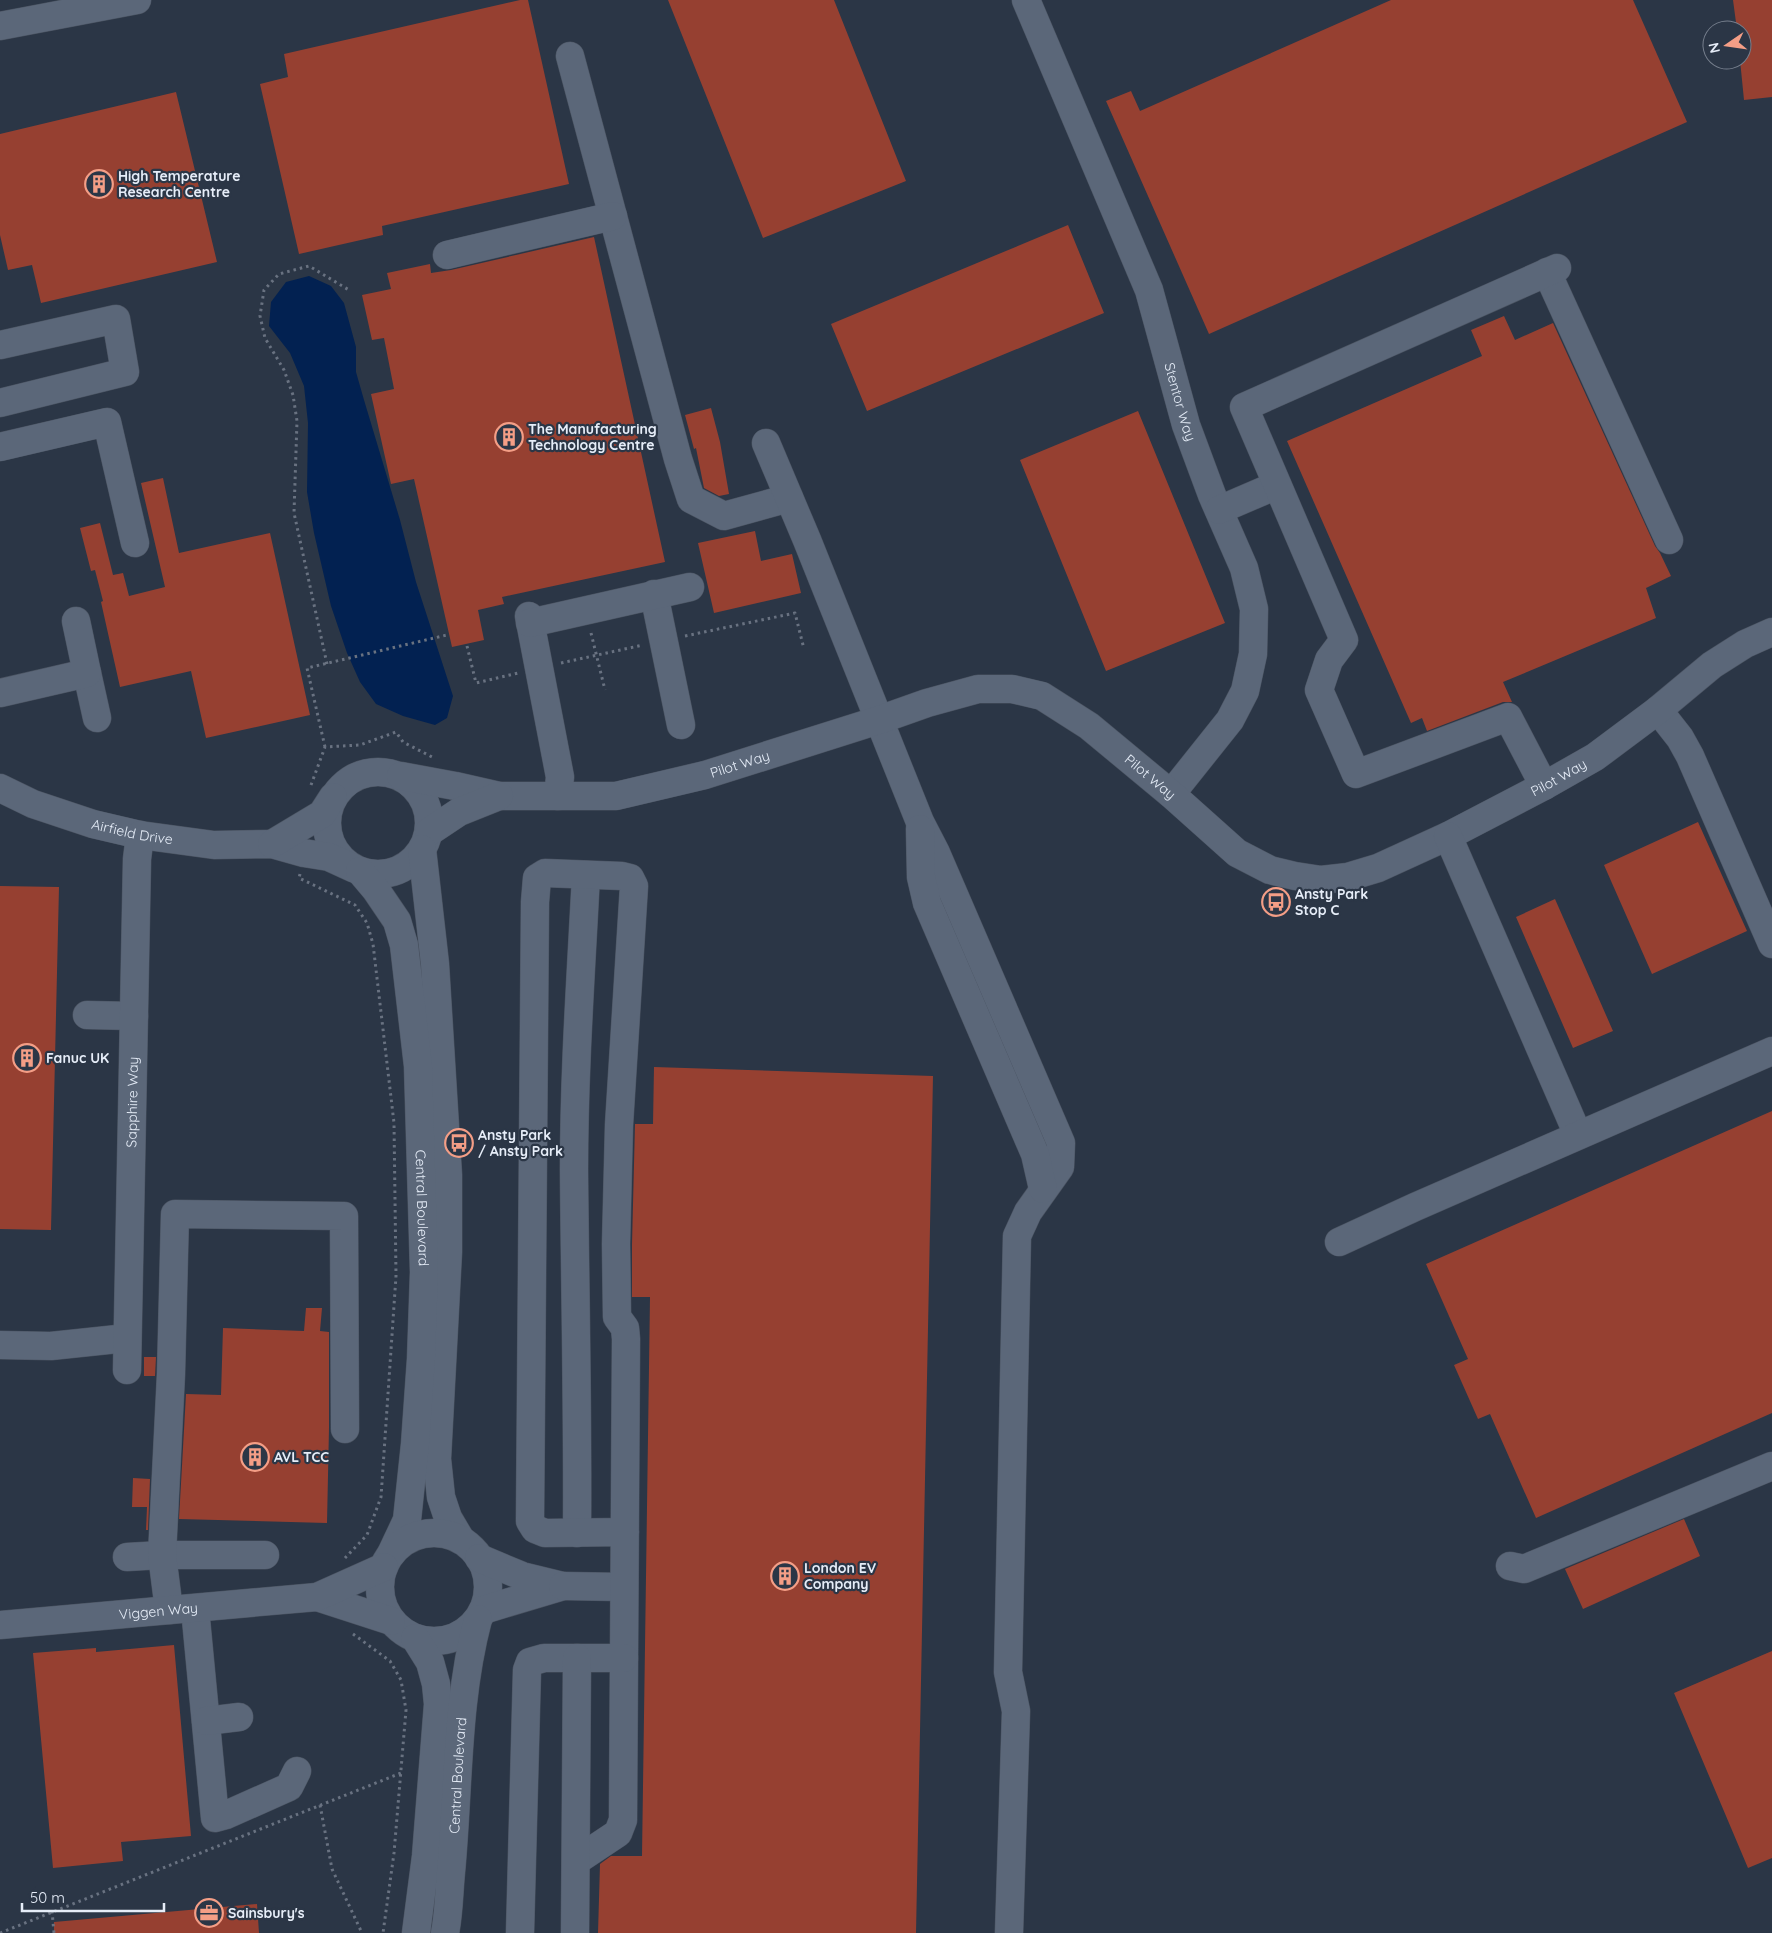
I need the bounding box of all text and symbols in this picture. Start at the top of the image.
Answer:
north arrow [1702,20,1752,70]
text: N [1704,41,1724,55]
place label: High Temperature Research Centre [118,167,240,201]
building icon: High Temperature Research Centre [84,169,114,199]
street label: Stentor Way [1160,361,1200,444]
place label: The Manufacturing Technology Centre [528,420,657,454]
building icon: The Manufacturing Technology Centre [494,422,524,452]
street label: Pilot Way [708,746,772,782]
street label: Pilot Way [1121,750,1180,803]
street label: Pilot Way [1528,755,1590,800]
street label: Airfield Drive [90,815,174,848]
place label: Ansty Park Stop C [1295,885,1368,919]
bus stop icon: Ansty Park Stop C [1261,887,1291,917]
building icon: Fanuc UK [12,1043,42,1073]
place label: Fanuc UK [46,1049,109,1067]
street label: Sapphire Way [122,1056,142,1148]
place label: Ansty Park / Ansty Park [478,1126,563,1160]
bus stop icon: Ansty Park / Ansty Park [444,1128,474,1158]
street label: Central Boulevard [411,1149,433,1266]
building icon: AVL TCC [240,1442,270,1472]
place label: AVL TCC [274,1448,329,1466]
place label: London EV Company [804,1559,877,1593]
building icon: London EV Company [770,1561,800,1591]
street label: Viggen Way [118,1599,199,1623]
street label: Central Boulevard [445,1717,470,1834]
scale bar [22,1880,165,1912]
text: 50 m [30,1888,65,1907]
office icon: Sainsbury's [194,1898,224,1928]
place label: Sainsbury's [228,1904,305,1922]

